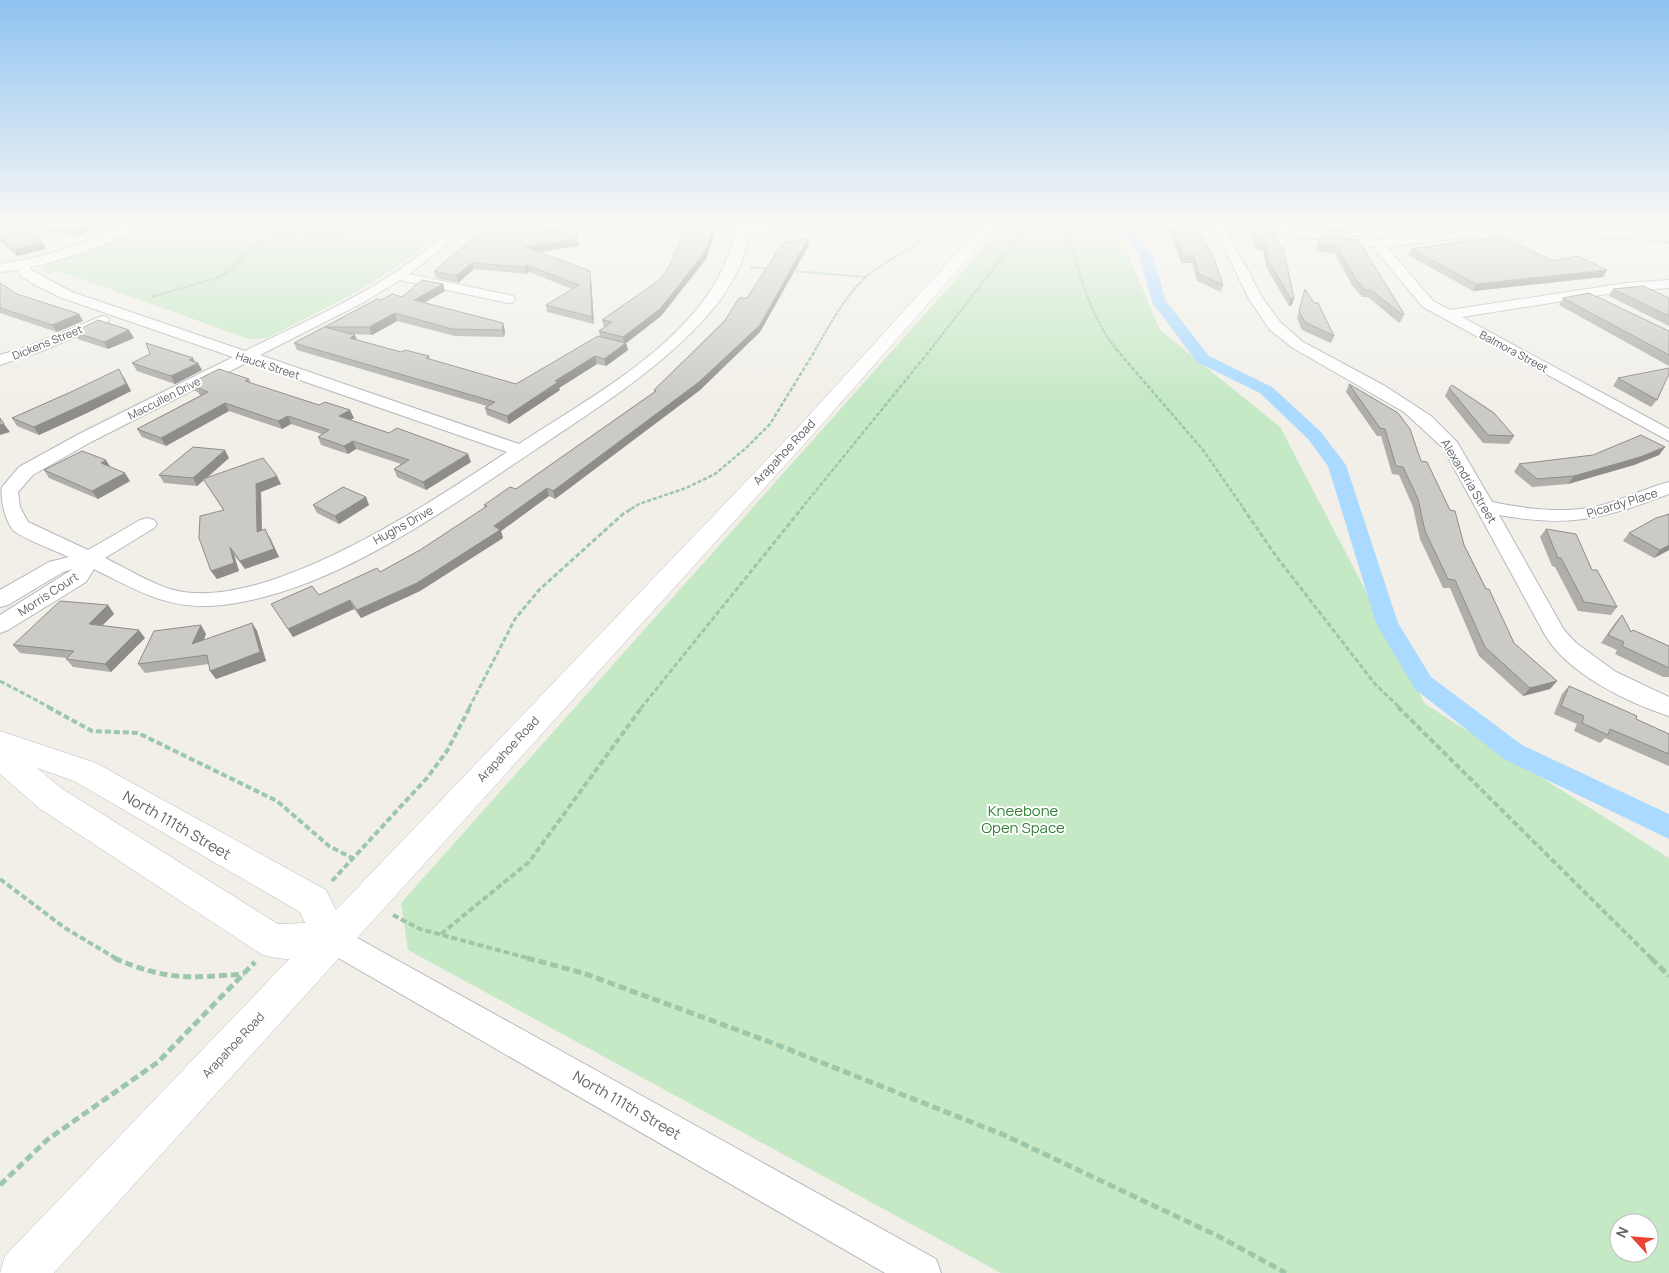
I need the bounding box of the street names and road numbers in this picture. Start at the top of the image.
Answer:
street label: Dickens Street [10,321,84,363]
street label: Balmora Street [1477,327,1551,375]
street label: Hauck Street [234,348,302,382]
street label: Maccullen Drive [125,373,203,423]
street label: Arapahoe Road [749,415,819,489]
street label: Alexandria Street [1437,436,1501,526]
street label: Picardy Place [1584,484,1660,522]
street label: Hughs Drive [370,501,436,549]
street label: Morris Court [14,568,82,620]
street label: Arapahoe Road [473,712,543,786]
street label: North 111th Street [119,785,235,865]
street label: Arapahoe Road [198,1008,268,1082]
street label: North 111th Street [569,1065,685,1145]

